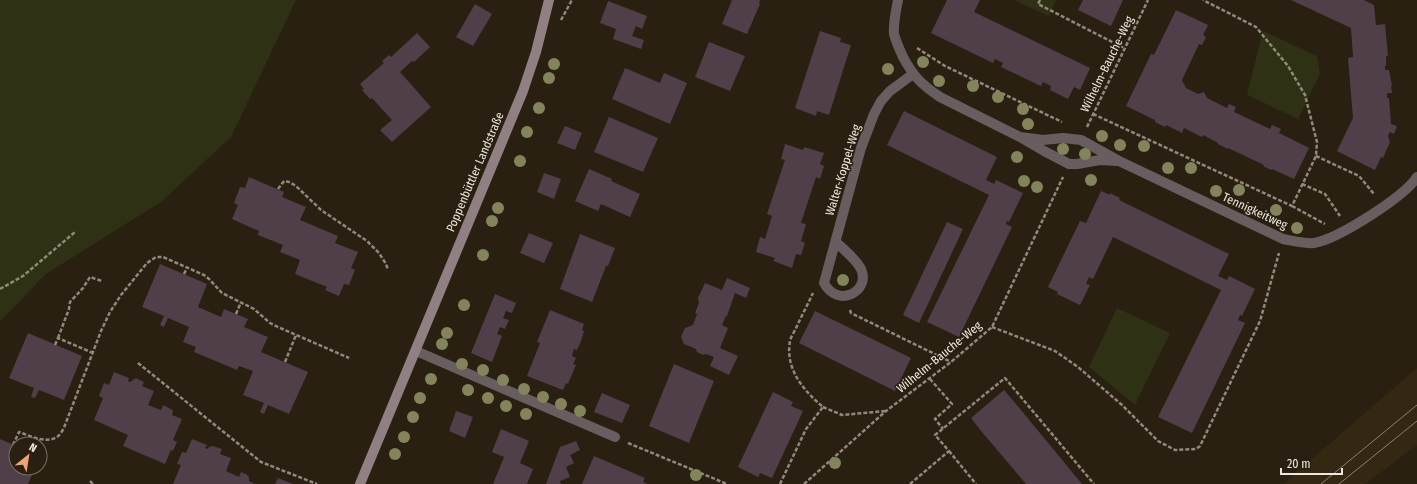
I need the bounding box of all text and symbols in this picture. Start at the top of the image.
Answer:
street label: Wilhelm-Bauche-Weg [1078,13,1137,114]
street label: Poppenbüttler Landstraße [443,110,507,234]
street label: Walter-Koppel-Weg [822,122,864,217]
street label: Tennigkeitweg [1220,190,1290,232]
street label: Wilhelm-Bauche-Weg [894,318,985,396]
north arrow [8,436,48,476]
text: N [27,440,39,455]
scale bar [1281,450,1342,476]
text: 20 m [1287,457,1311,471]

